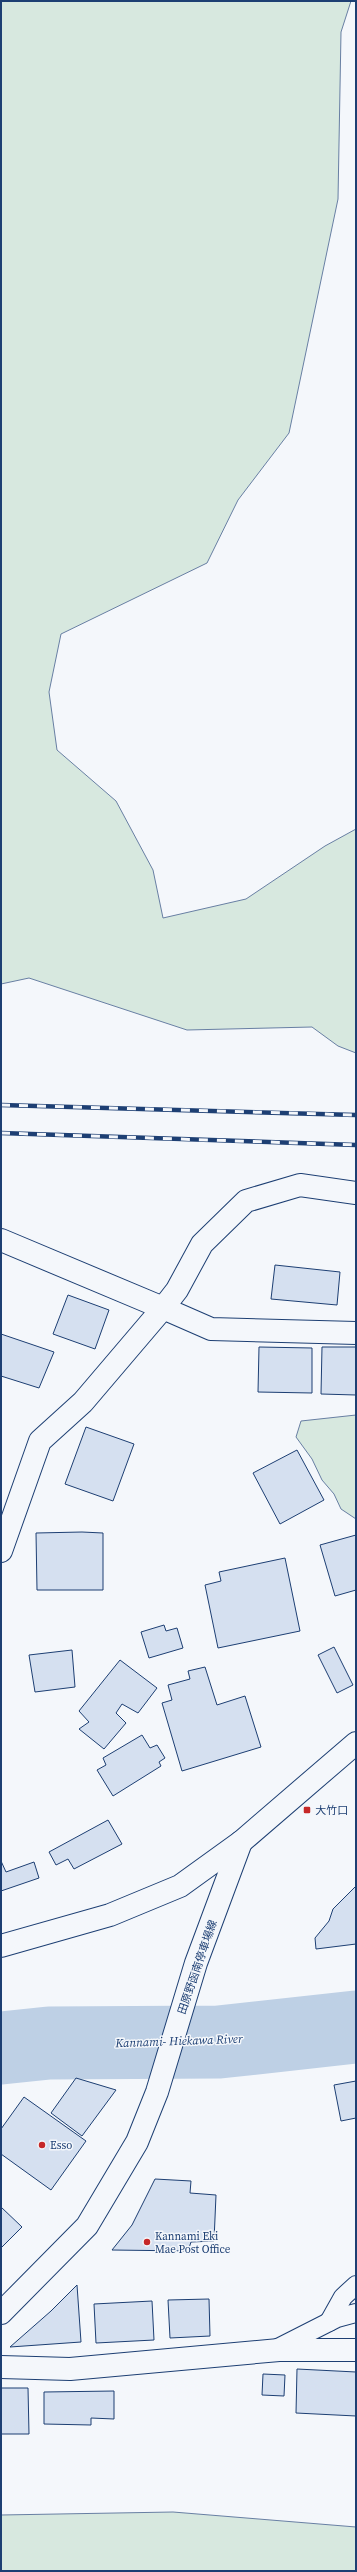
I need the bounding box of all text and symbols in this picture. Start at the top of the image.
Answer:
place label: 大竹口 [315,1803,348,1818]
marker: 大竹口 [302,1805,312,1815]
street label: 田原野函南停車場線 [174,1918,221,2016]
water label: Kannami- Hiekawa River [114,2031,244,2051]
place label: Esso [50,2138,72,2153]
marker: Esso [37,2140,47,2150]
place label: Kannami Eki Mae Post Office [155,2229,231,2257]
marker: Kannami Eki Mae Post Office [142,2237,152,2247]

